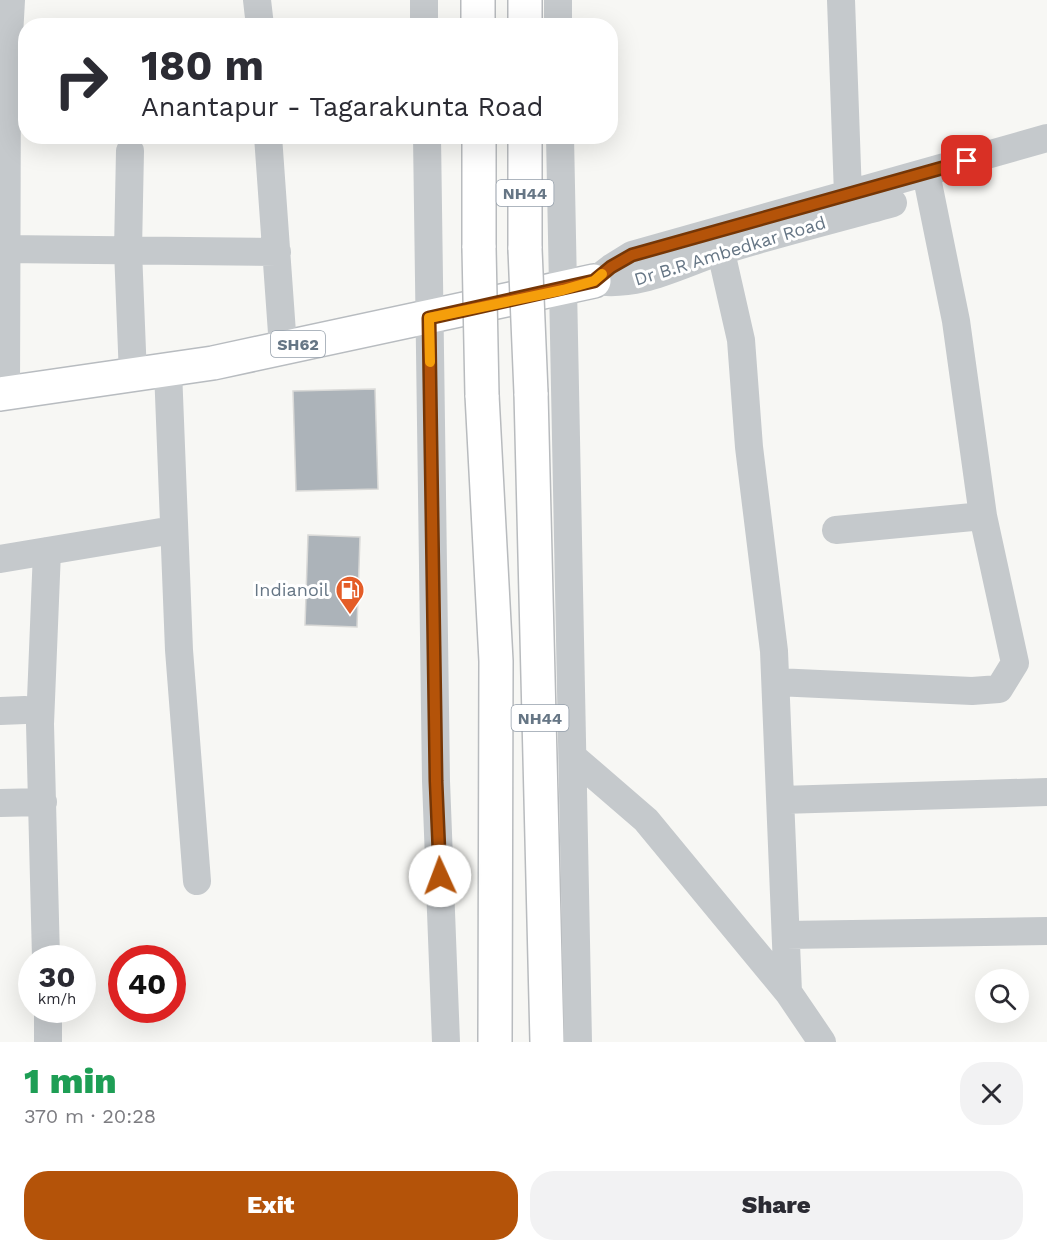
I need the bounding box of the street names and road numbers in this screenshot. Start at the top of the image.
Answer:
road number: NH44 [496,180,554,206]
street label: Dr B.R Ambedkar Road [632,211,828,290]
road number: SH62 [271,331,325,357]
road number: NH44 [512,705,568,731]

